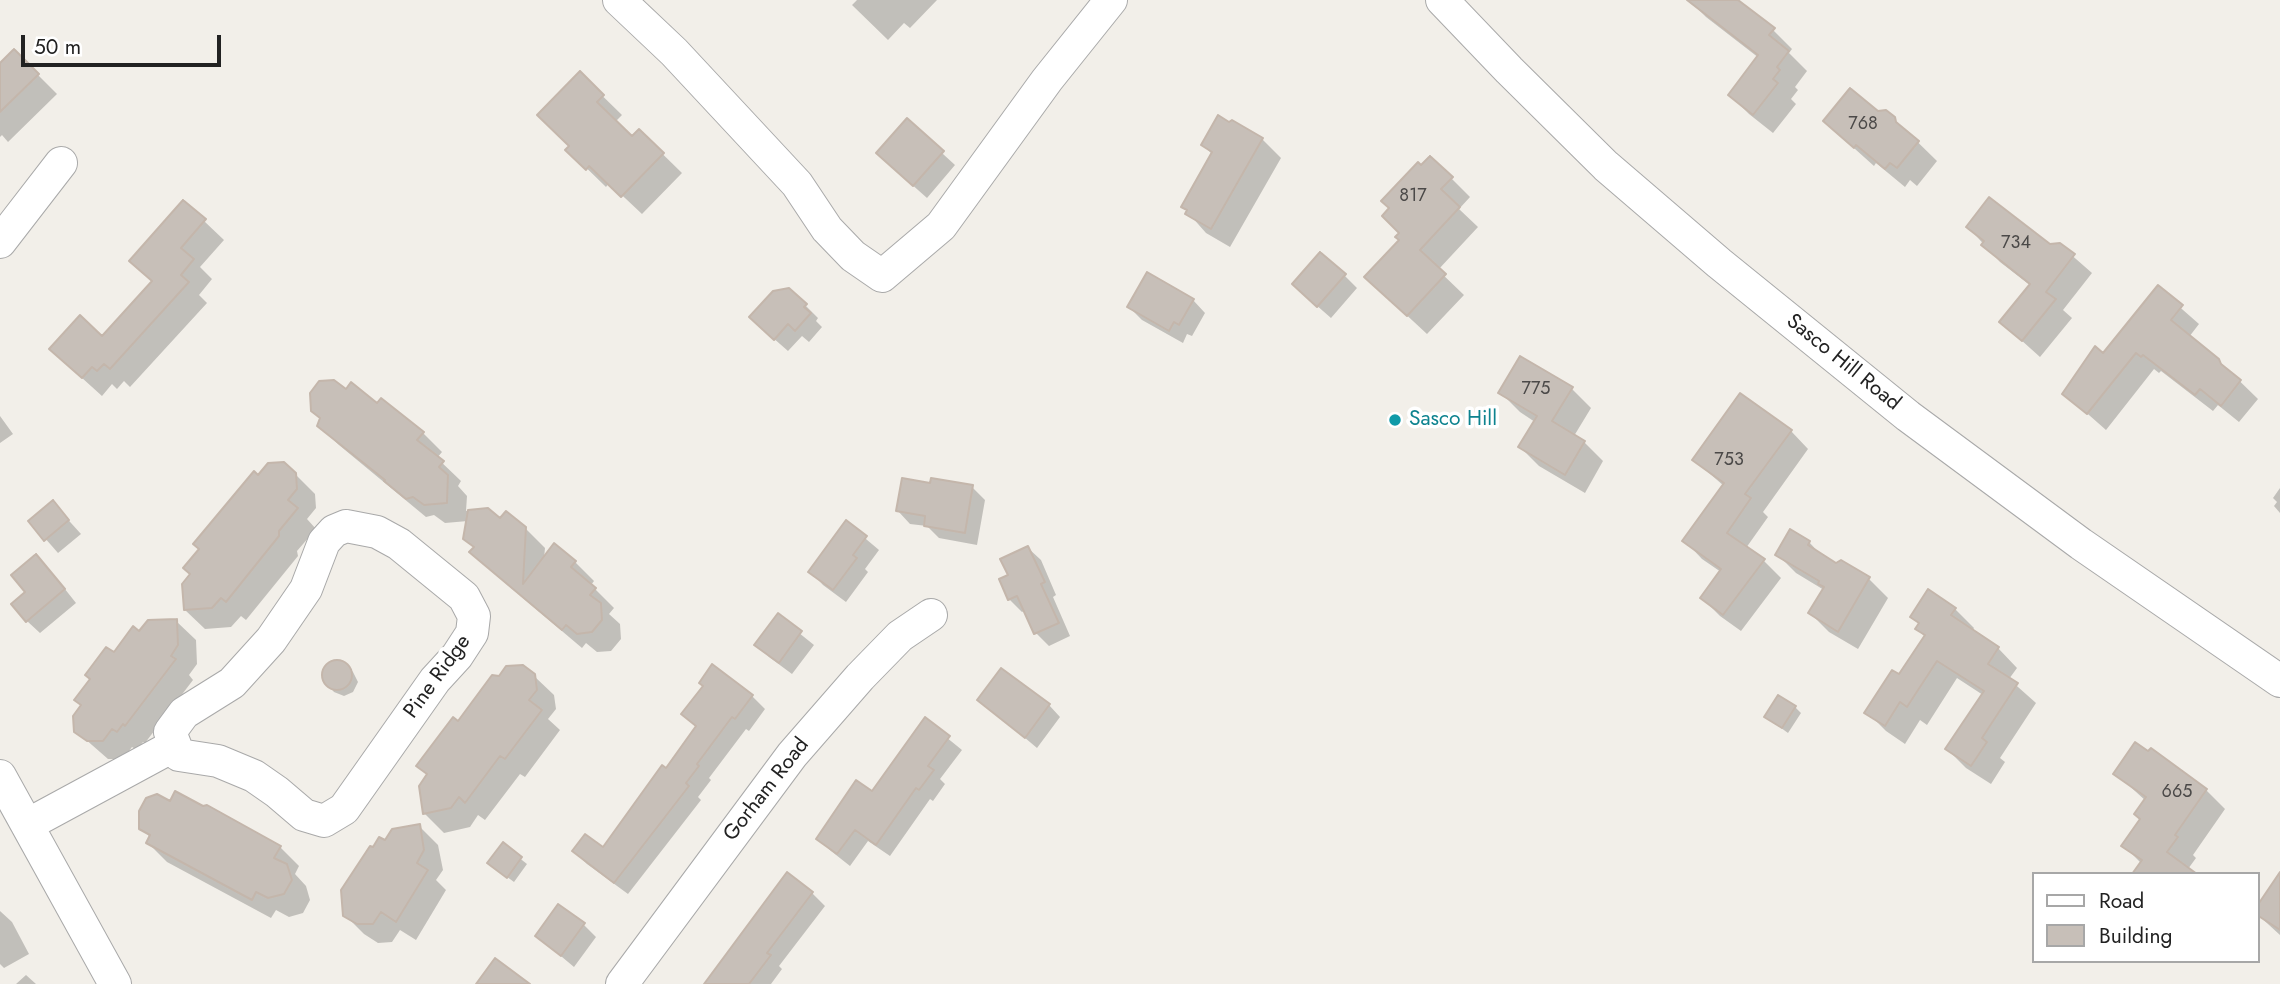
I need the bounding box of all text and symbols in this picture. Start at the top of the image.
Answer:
scale bar [24,21,224,65]
text: 50 m [34,32,81,62]
house number: 768 [1848,114,1878,136]
house number: 817 [1399,186,1427,208]
house number: 734 [2001,233,2031,255]
street label: Sasco Hill Road [1781,309,1905,417]
house number: 775 [1521,379,1551,401]
place label: Sasco Hill [1409,407,1497,433]
marker: Sasco Hill [1387,412,1403,428]
house number: 753 [1714,450,1744,472]
street label: Pine Ridge [399,630,477,724]
street label: Gorham Road [719,733,815,847]
house number: 665 [2162,782,2192,804]
legend [2032,872,2259,963]
text: Road [2099,886,2144,916]
text: Building [2099,921,2172,951]

